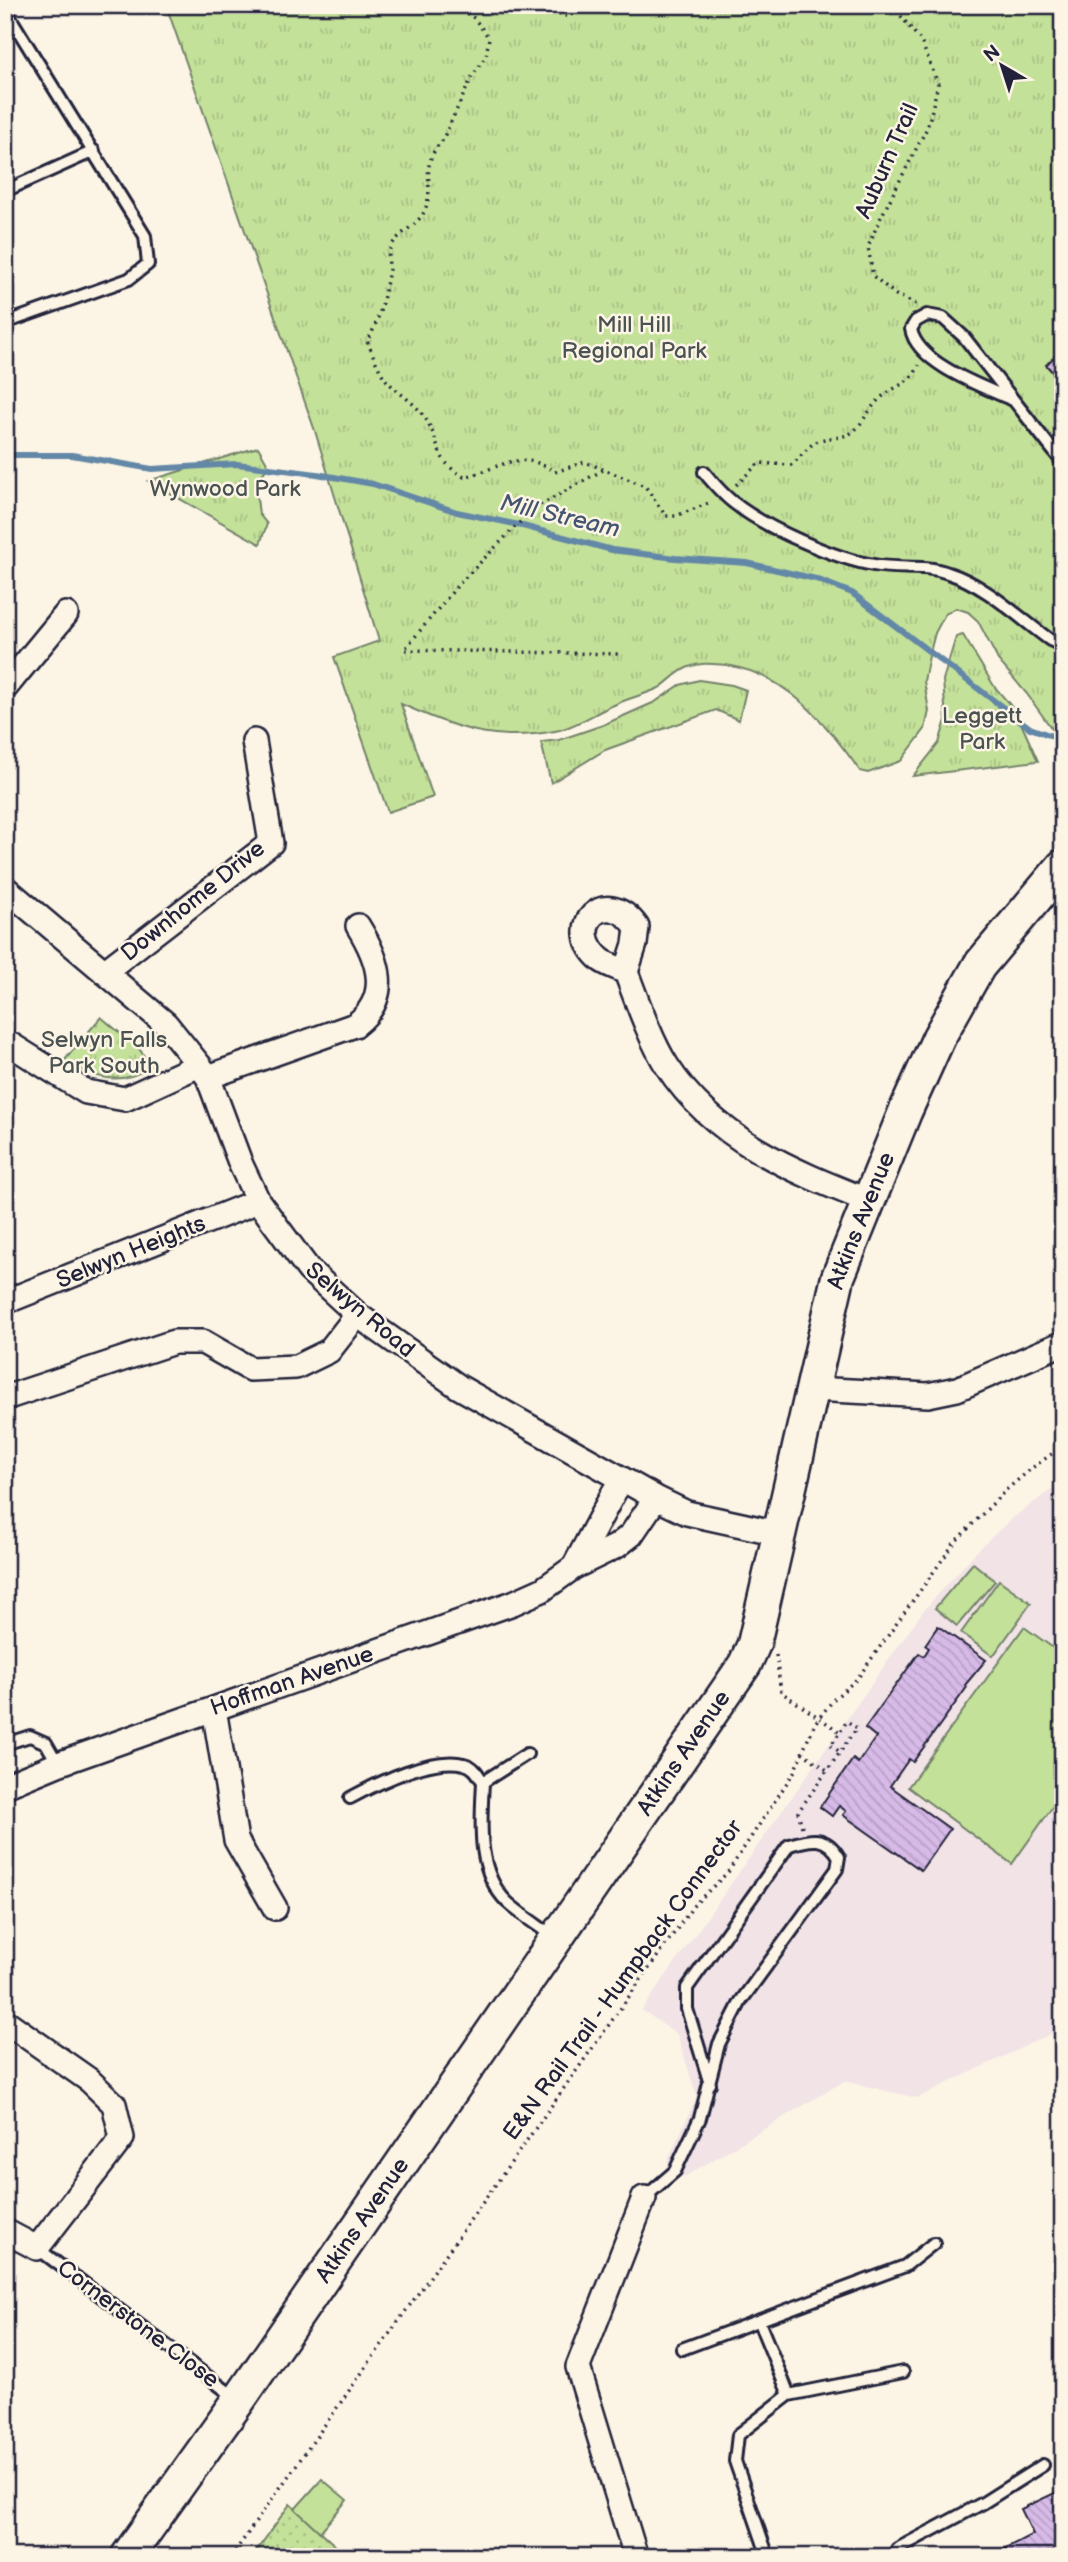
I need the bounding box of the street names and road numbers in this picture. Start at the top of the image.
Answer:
street label: Auburn Trail [849,99,925,223]
street label: Downhome Drive [116,835,270,967]
street label: Atkins Avenue [822,1148,901,1292]
street label: Selwyn Heights [52,1209,210,1295]
street label: Selwyn Road [300,1256,420,1364]
street label: Hoffman Avenue [207,1640,377,1722]
street label: Atkins Avenue [631,1685,737,1821]
street label: E&N Rail Trail - Humpback Connector [497,1814,749,2146]
street label: Atkins Avenue [310,2152,415,2288]
street label: Cornerstone Close [51,2254,225,2394]

